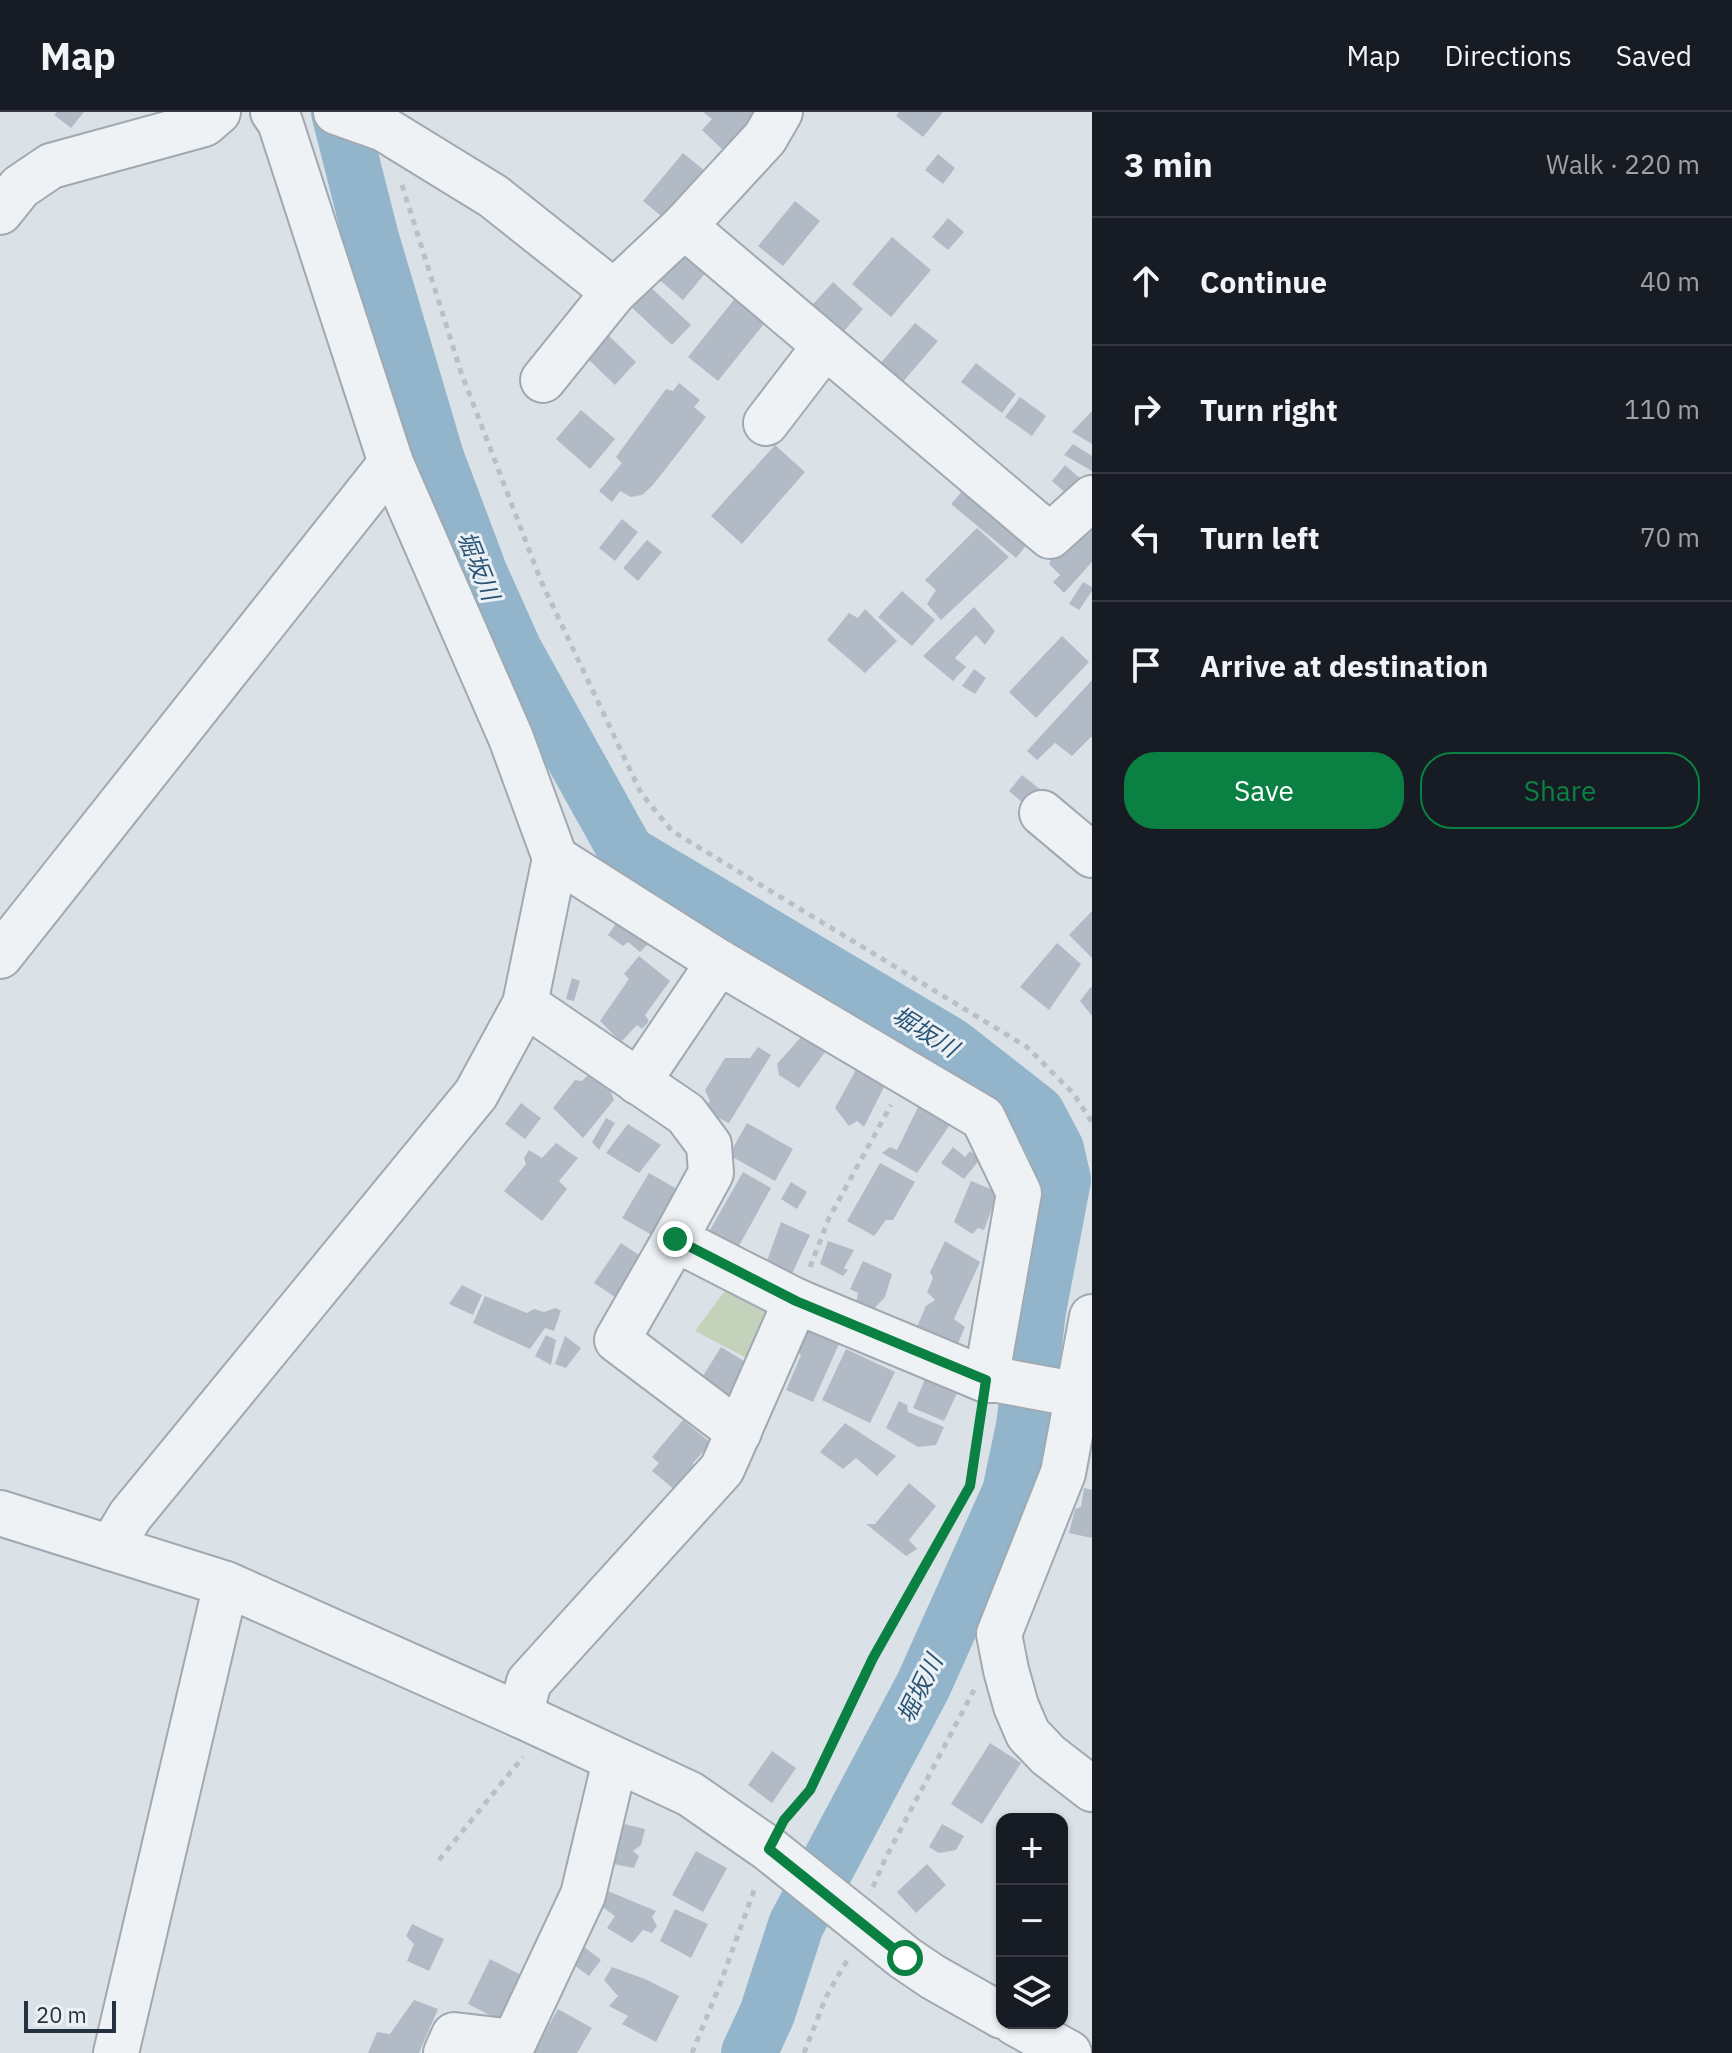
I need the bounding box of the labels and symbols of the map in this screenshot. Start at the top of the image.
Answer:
water label: 堀坂川 [451,526,508,608]
water label: 堀坂川 [887,999,967,1065]
route end [657,1221,693,1257]
water label: 堀坂川 [889,1646,951,1728]
route start [887,1940,923,1976]
scale bar [24,1997,116,2033]

